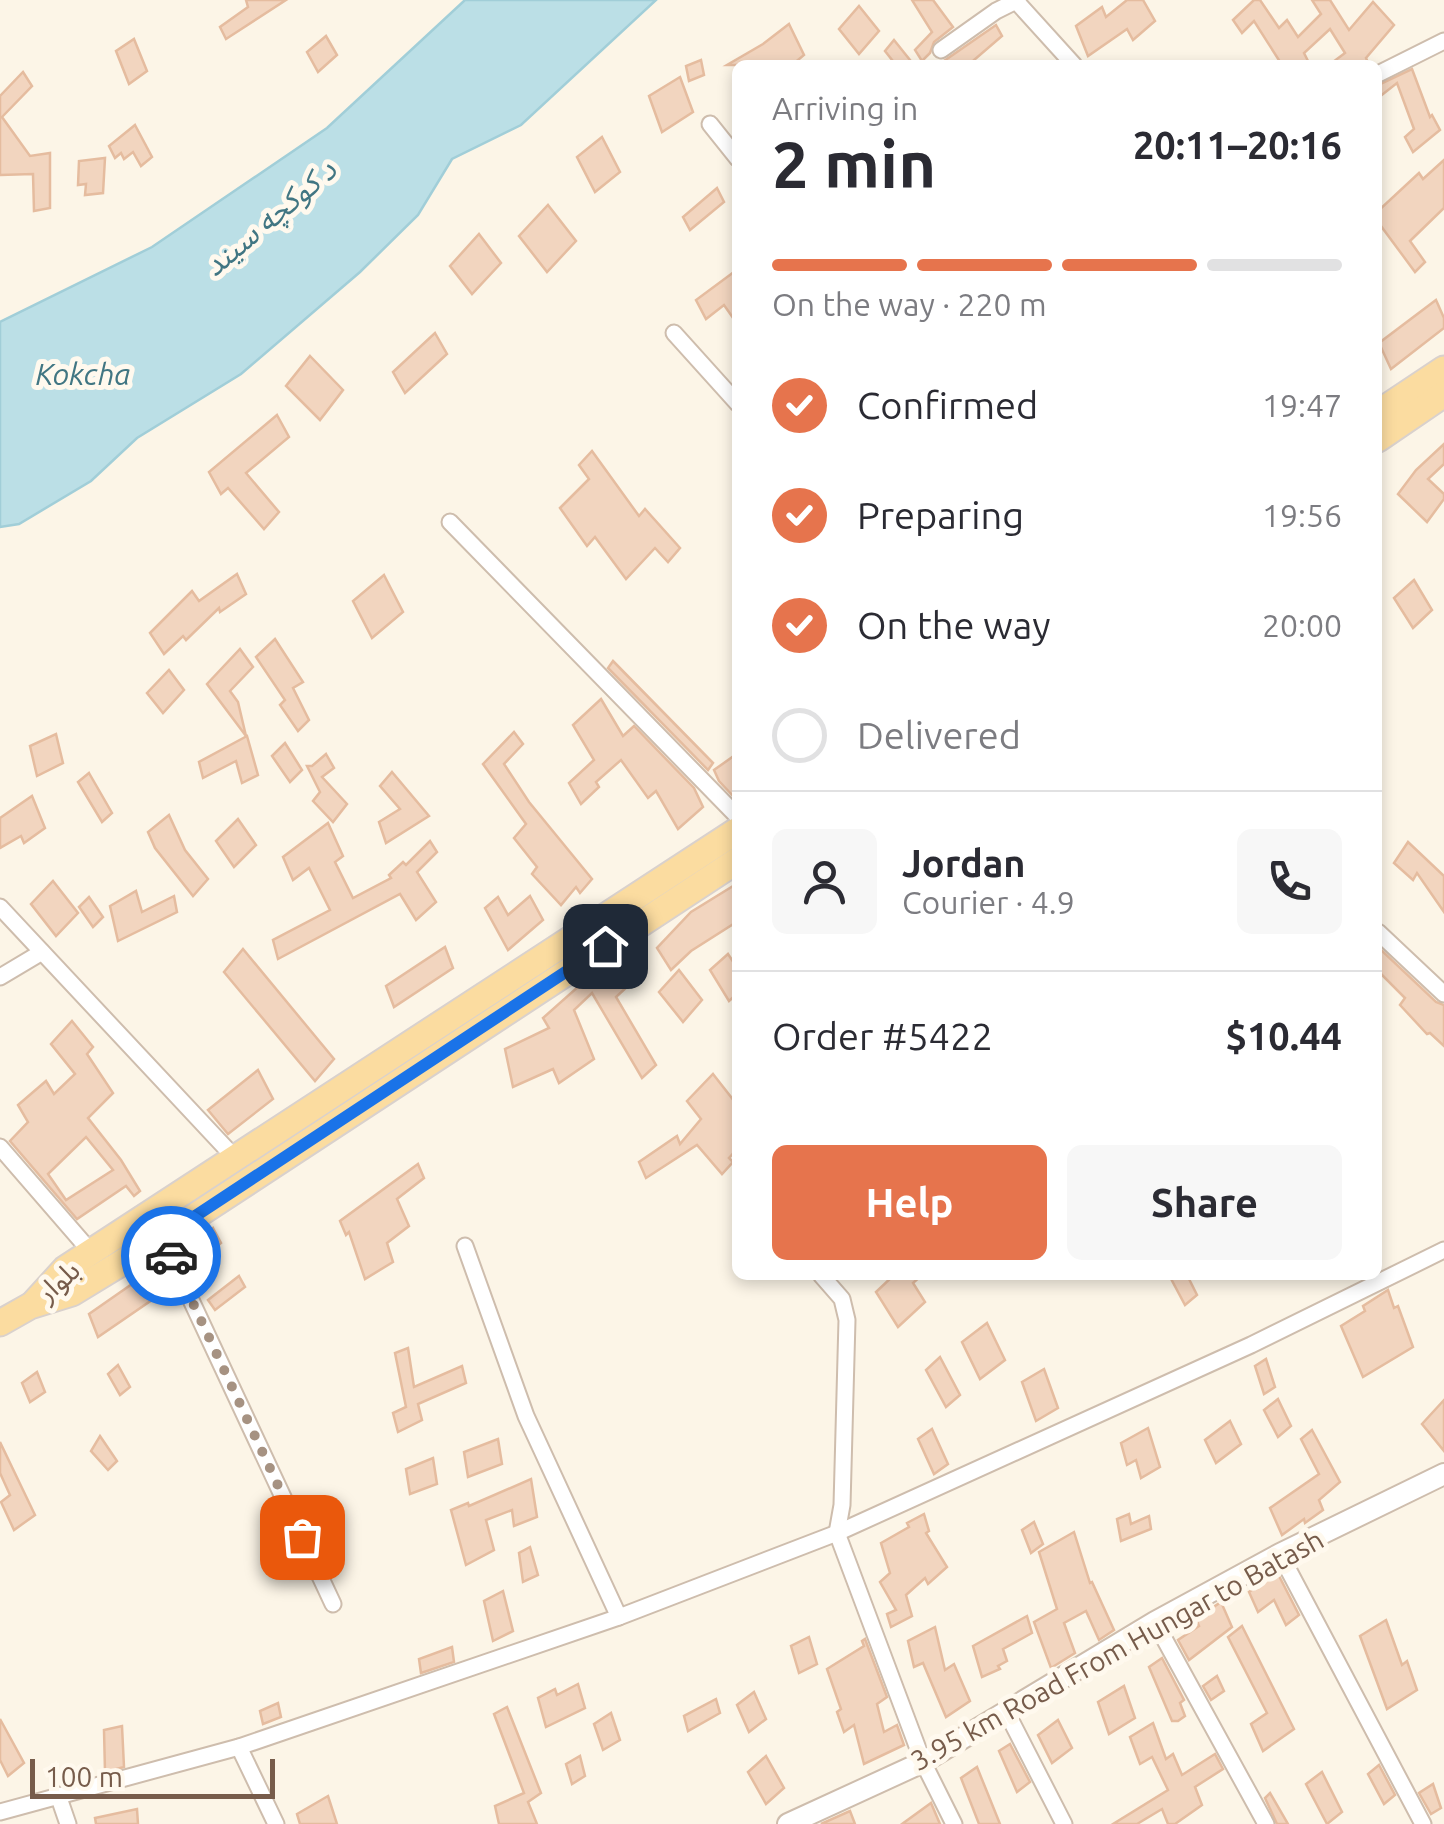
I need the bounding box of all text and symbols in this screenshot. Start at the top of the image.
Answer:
text: Arriving in [772,90,918,126]
text: 20:11–20:16 [1133,124,1342,166]
text: 2 min [772,127,936,200]
water label: د کوکچه سیند [196,152,345,285]
text: On the way · 220 m [772,286,1047,322]
water label: Kokcha [35,357,131,391]
icon: check [772,378,827,433]
text: Confirmed [857,384,1038,426]
text: 19:47 [1262,387,1342,423]
icon: check [772,488,827,543]
text: Preparing [857,494,1024,536]
text: 19:56 [1262,497,1342,533]
icon: check [772,598,827,653]
text: On the way [857,604,1050,646]
text: 20:00 [1262,607,1342,643]
text: Delivered [857,714,1021,756]
button: person [772,829,877,934]
button: phone [1237,829,1342,934]
text: Jordan [902,842,1026,884]
text: Courier · 4.9 [902,884,1075,920]
pin [563,904,648,989]
icon: home [578,919,633,974]
text: Order #5422 [772,1015,993,1057]
text: $10.44 [1225,1015,1342,1057]
button: Help [772,1145,1047,1260]
button: Share [1067,1145,1342,1260]
courier [121,1206,221,1306]
icon: car [144,1229,199,1284]
street label: بلوار [29,1254,87,1310]
pin [260,1495,345,1580]
icon: bag [275,1510,330,1565]
street label: 3.95 km Road From Hungar to Batash [905,1523,1328,1776]
scale bar [30,1754,275,1798]
text: 100 m [45,1761,123,1792]

